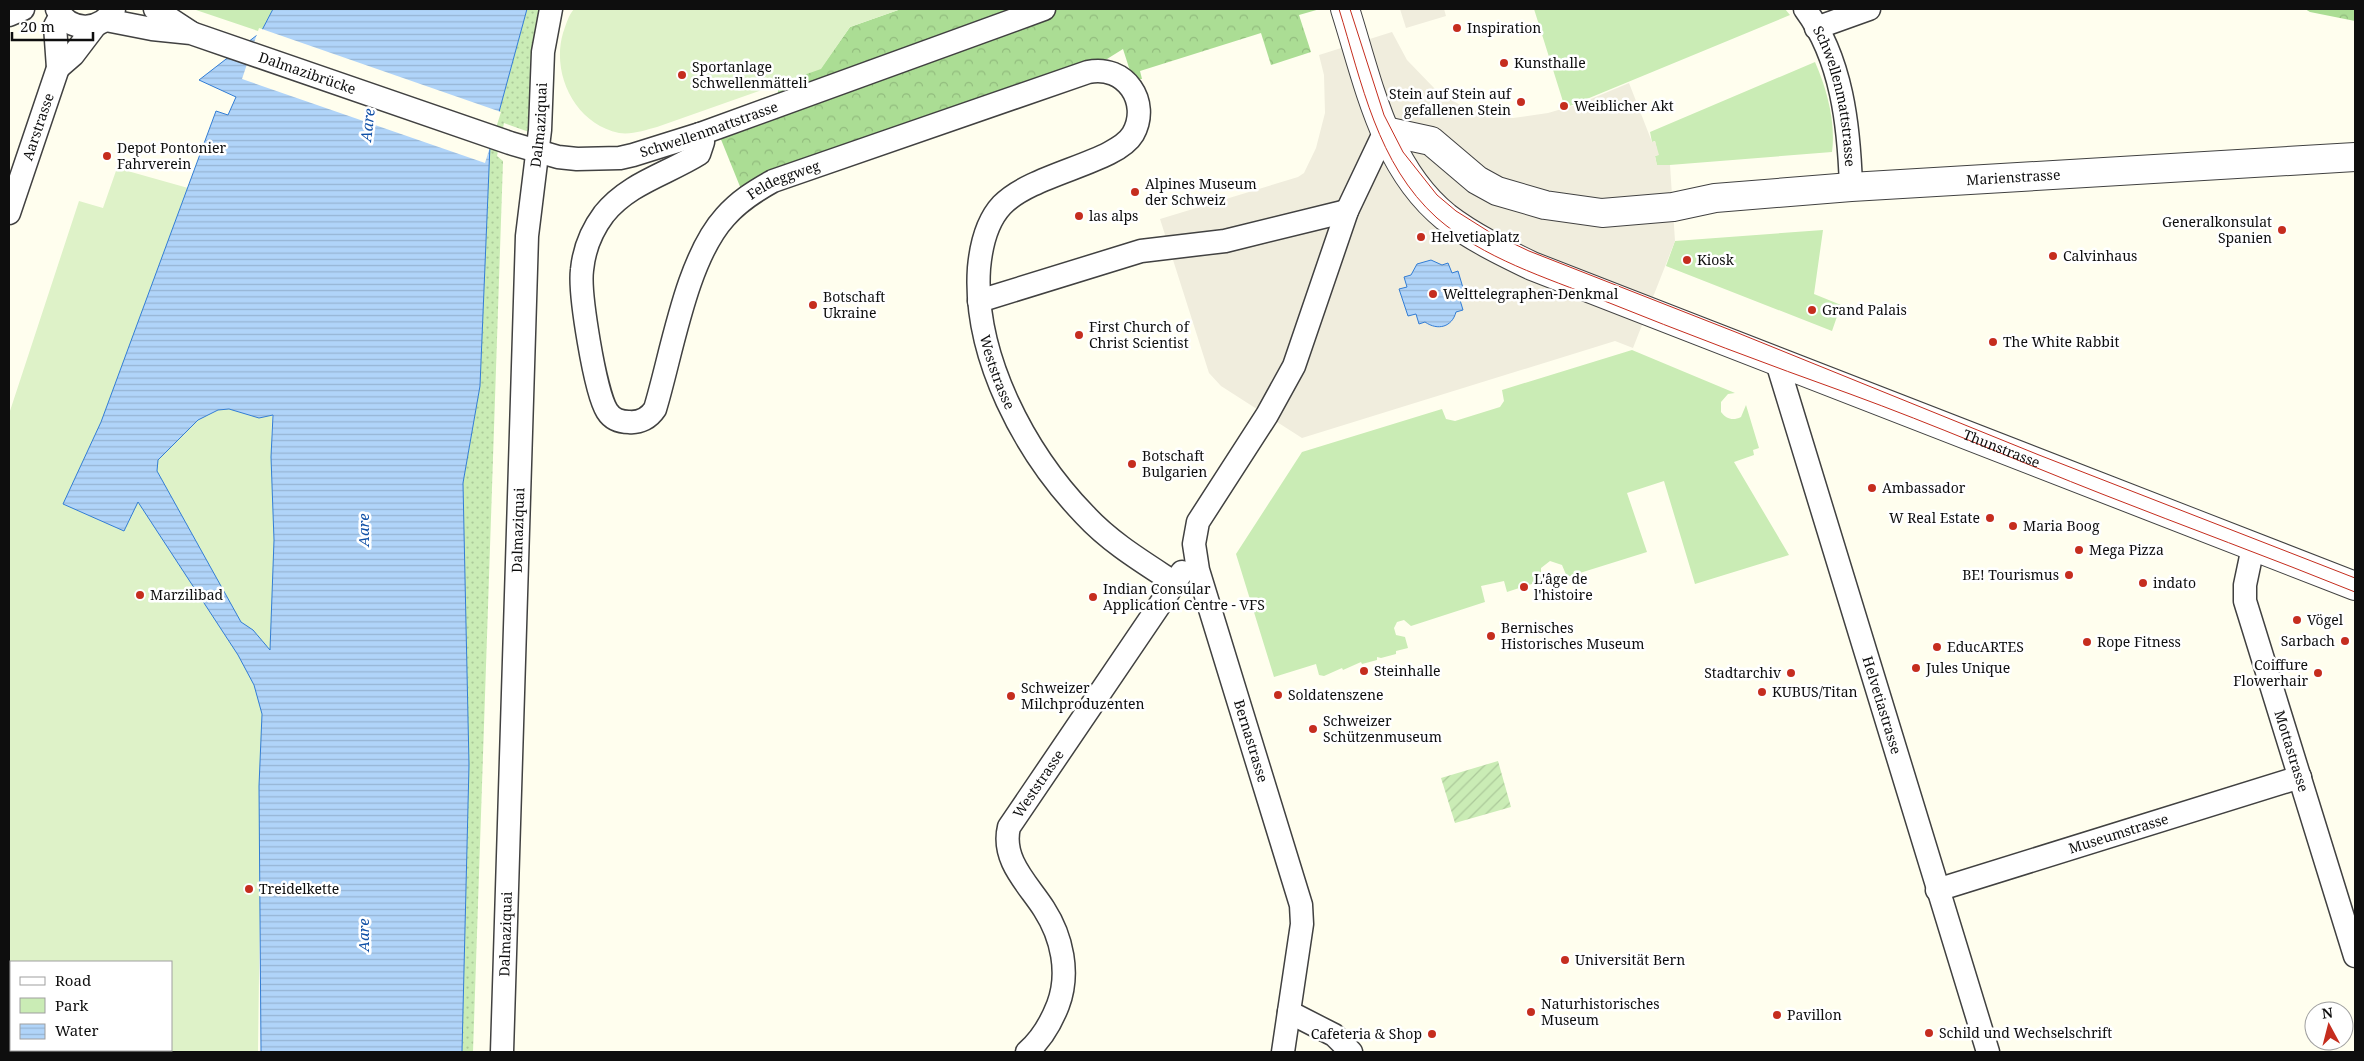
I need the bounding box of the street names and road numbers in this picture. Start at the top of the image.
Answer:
street label: Schwellenmattstrasse [1809,22,1860,167]
street label: Dalmazibrücke [256,47,358,98]
street label: Dalmaziquai [525,82,551,169]
street label: Aarstrasse [17,90,58,163]
street label: Schwellenmattstrasse [637,97,780,161]
street label: Feldeggweg [743,155,823,204]
street label: Marienstrasse [1966,165,2061,189]
street label: Weststrasse [976,333,1020,412]
street label: Thunstrasse [1961,425,2043,472]
street label: Dalmaziquai [507,487,528,573]
street label: Helvetiastrasse [1858,654,1906,756]
street label: Bernastrasse [1230,697,1273,785]
street label: Mottastrasse [2270,708,2314,794]
street label: Weststrasse [1008,746,1068,821]
street label: Museumstrasse [2066,809,2171,858]
street label: Dalmaziquai [494,891,516,977]

